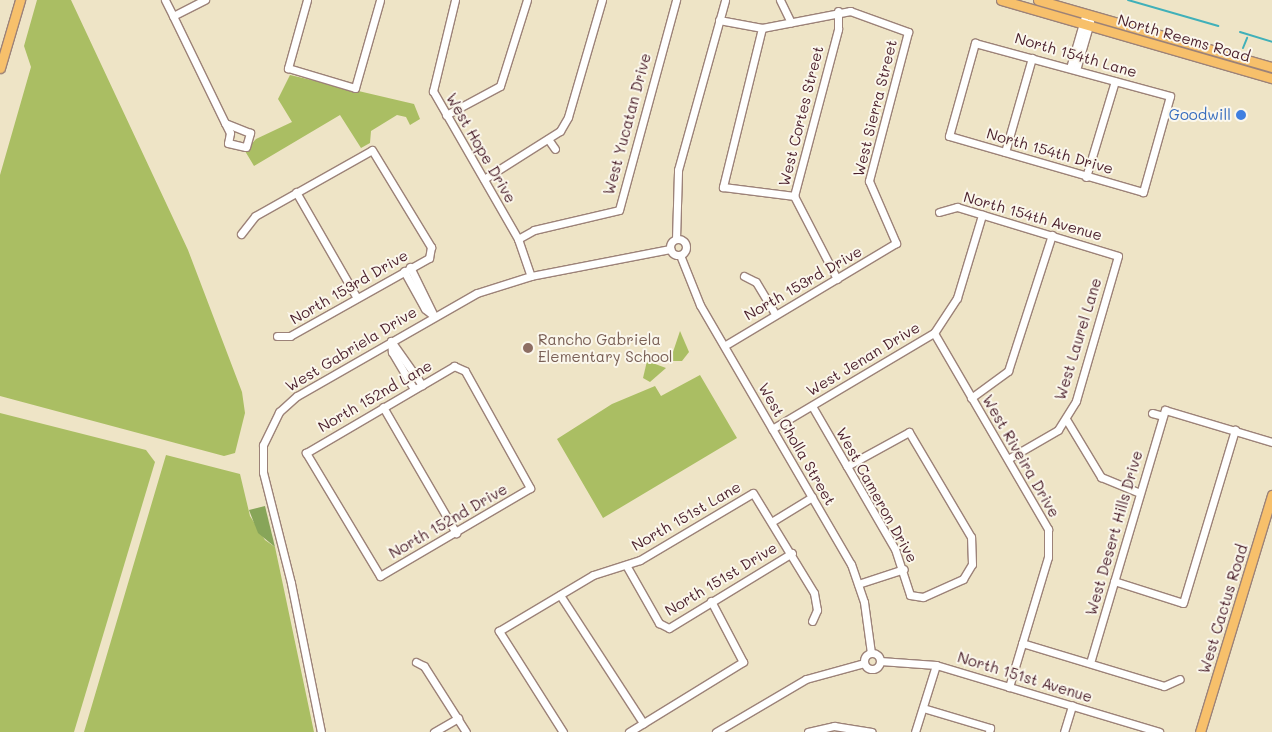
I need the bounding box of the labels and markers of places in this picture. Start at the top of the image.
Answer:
place label: Goodwill [1169,106,1231,124]
marker: Goodwill [1235,109,1247,121]
place label: Rancho Gabriela Elementary School [538,330,673,365]
marker: Rancho Gabriela Elementary School [522,342,534,354]

